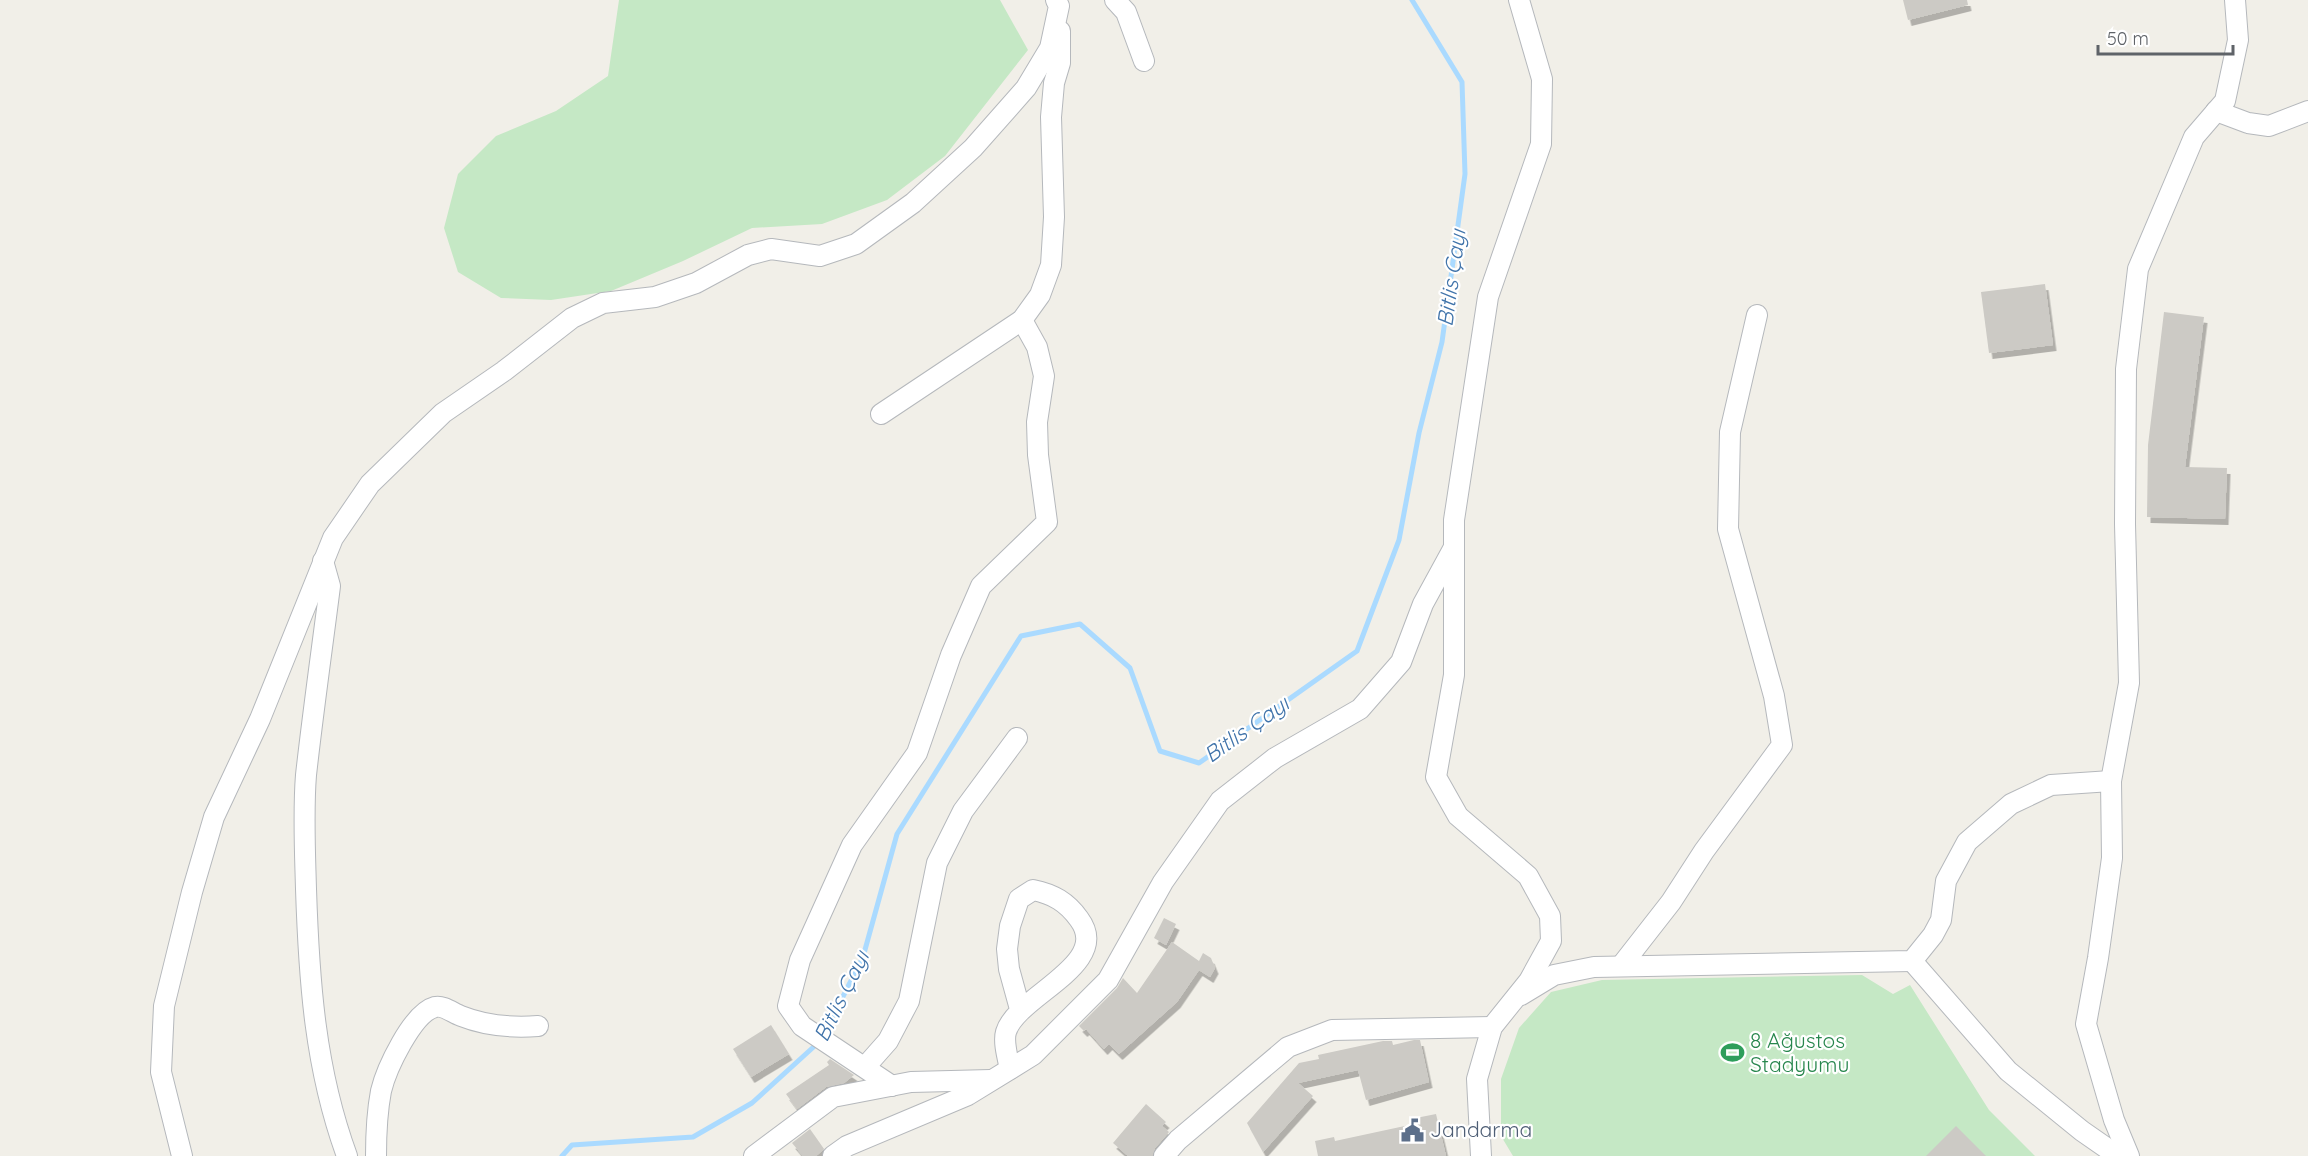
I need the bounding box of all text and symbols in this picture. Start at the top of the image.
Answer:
scale bar [2098,18,2233,56]
text: 50 m [2107,27,2149,50]
water label: Bitlis Çayı [1430,227,1472,328]
water label: Bitlis Çayı [1198,689,1295,768]
water label: Bitlis Çayı [807,945,876,1046]
place label: 8 Ağustos Stadyumu [1750,1027,1849,1077]
sports icon: 8 Ağustos Stadyumu [1719,1040,1745,1066]
place label: Jandarma [1430,1116,1532,1142]
public building icon: Jandarma [1399,1117,1425,1143]

